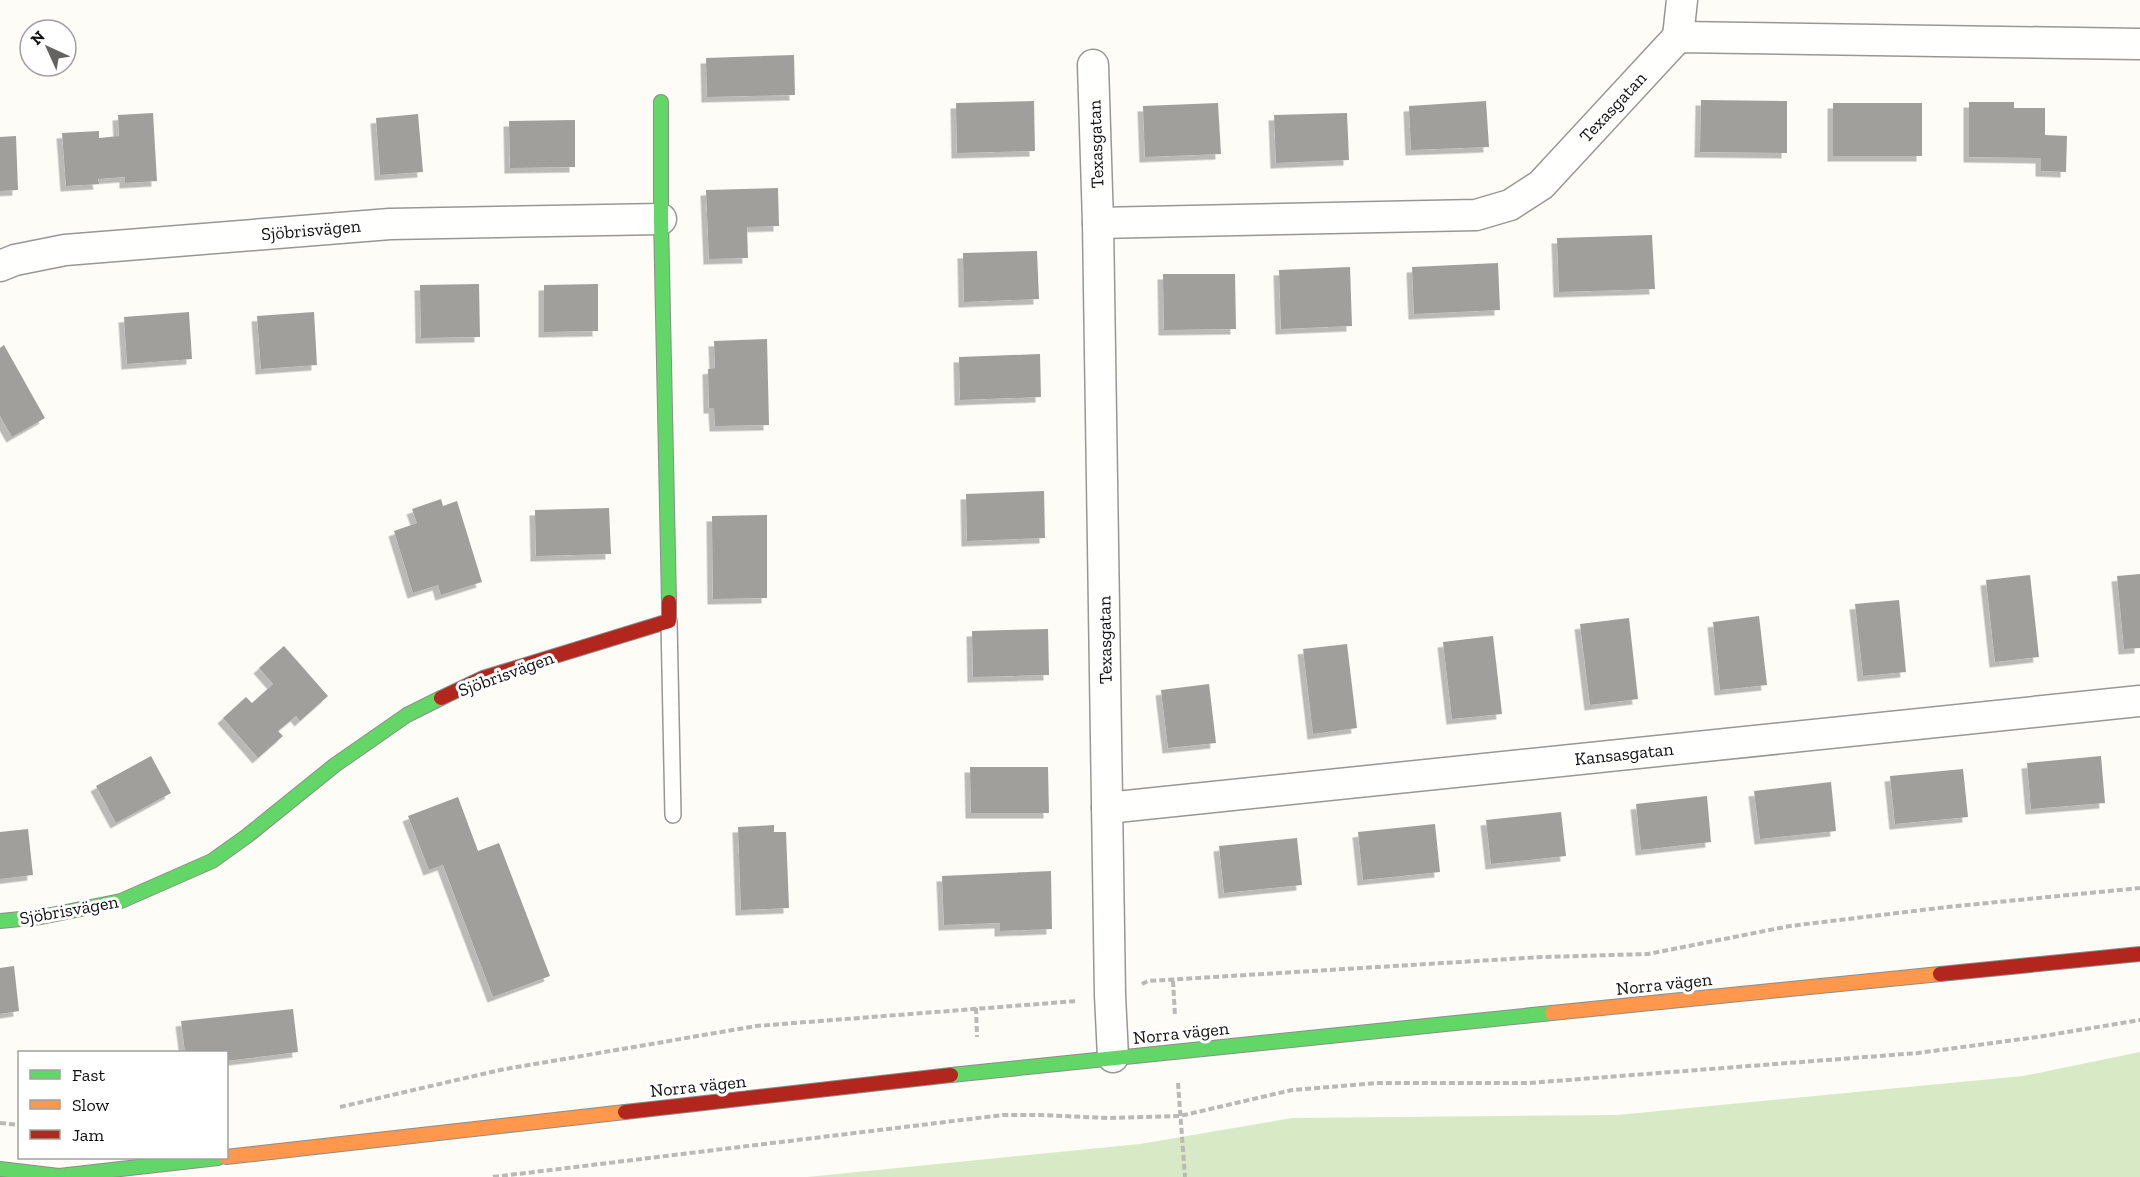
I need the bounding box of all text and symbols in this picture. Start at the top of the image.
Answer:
north arrow [18,18,78,78]
text: N [27,27,49,49]
street label: Texasgatan [1575,67,1652,147]
street label: Texasgatan [1083,99,1109,189]
street label: Sjöbrisvägen [260,215,362,245]
street label: Texasgatan [1093,595,1117,684]
street label: Sjöbrisvägen [455,646,557,701]
street label: Kansasgatan [1573,738,1675,770]
street label: Sjöbrisvägen [18,890,121,930]
street label: Norra vägen [1615,968,1714,1000]
street label: Norra vägen [1132,1017,1231,1049]
legend [18,1051,228,1159]
text: Fast [72,1064,105,1086]
street label: Norra vägen [649,1070,748,1102]
text: Slow [72,1094,109,1116]
text: Jam [72,1124,104,1146]

